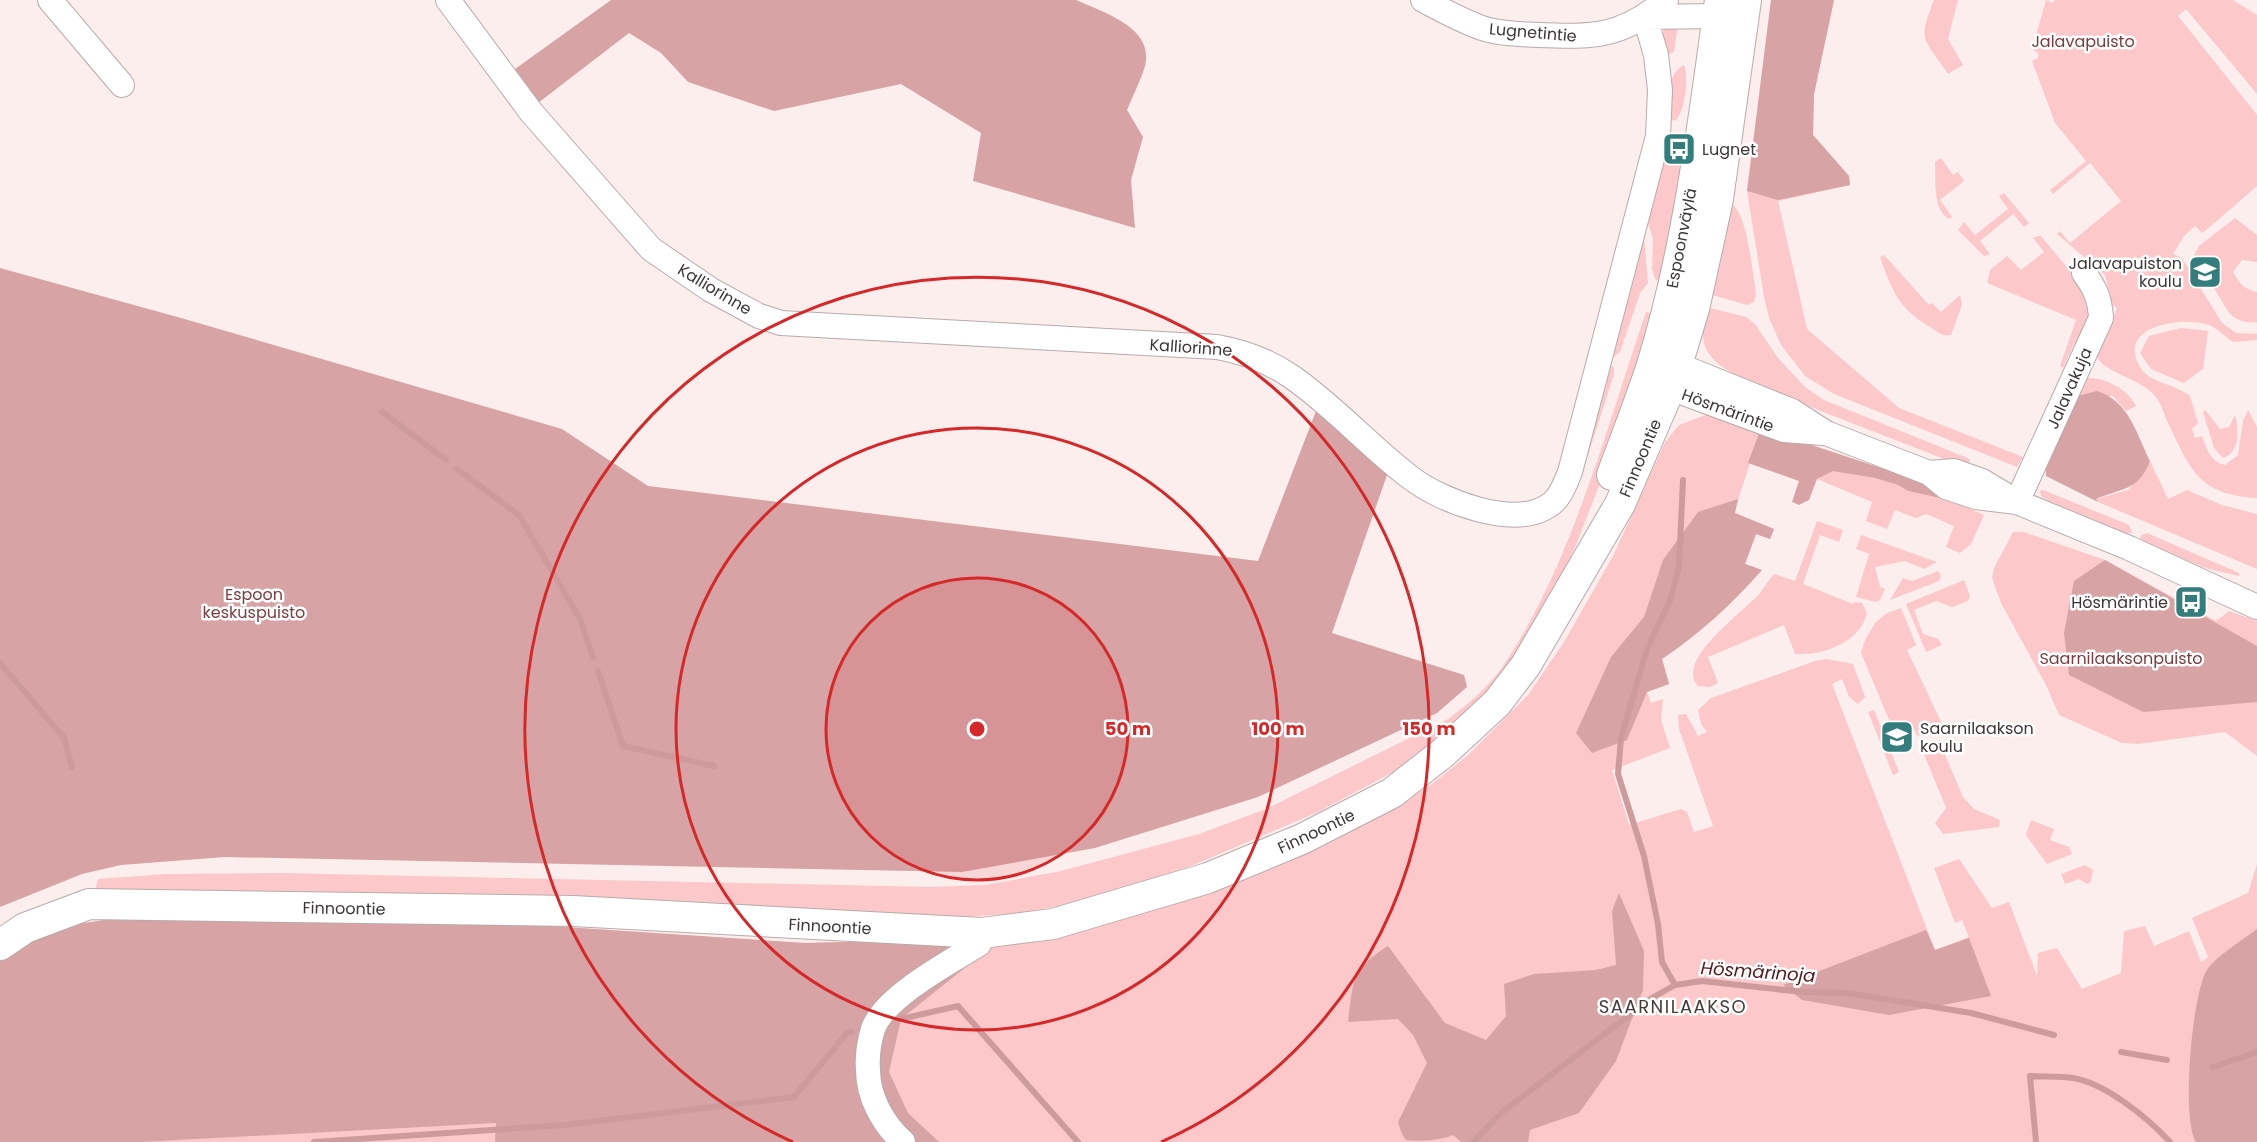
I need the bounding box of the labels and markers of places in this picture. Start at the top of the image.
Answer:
bus stop icon: Lugnet [1661,131,1697,167]
place label: Lugnet [1702,138,1756,161]
place label: Jalavapuiston koulu [2069,252,2182,293]
school or university icon: Jalavapuiston koulu [2187,254,2223,290]
bus stop icon: Hösmärintie [2173,584,2209,620]
place label: Hösmärintie [2071,591,2168,614]
place label: Saarnilaakson koulu [1920,717,2034,758]
centre of rings [967,719,987,739]
school or university icon: Saarnilaakson koulu [1879,719,1915,755]

